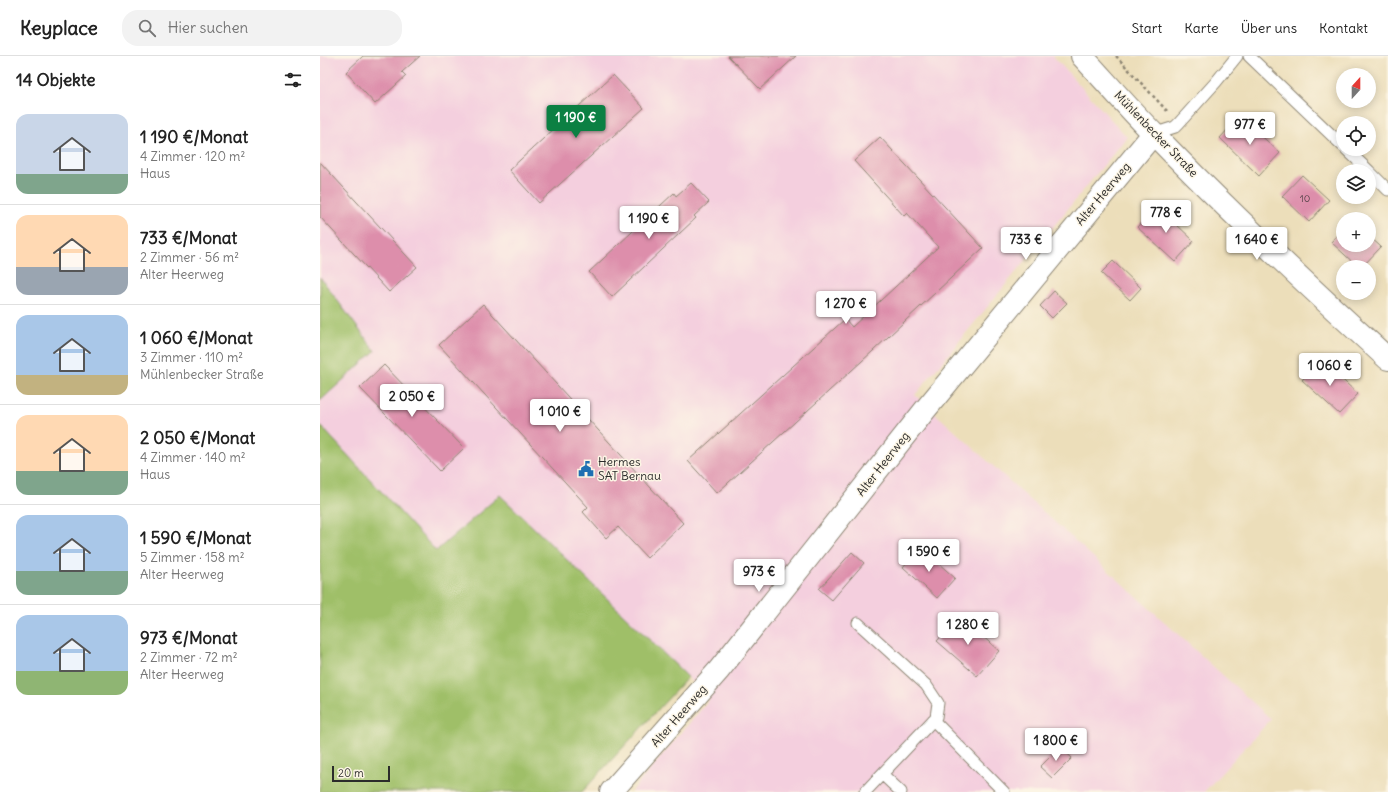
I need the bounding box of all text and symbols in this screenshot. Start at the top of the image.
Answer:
search box [122,10,402,46]
text: Keyplace [20,16,98,40]
icon: search [136,17,158,39]
text: Hier suchen [168,18,248,37]
text: Start [1132,19,1162,37]
text: Karte [1184,19,1219,37]
text: Über uns [1241,19,1297,37]
text: Kontakt [1319,19,1368,37]
north arrow [1336,68,1376,108]
map controls [1336,68,1376,300]
text: 14 Objekte [16,69,96,91]
icon: filters [282,69,304,91]
street label: Mühlenbecker Straße [1111,87,1201,180]
pin: 1 190 € [539,105,613,139]
text: 1 190 € [556,109,596,126]
pin: 977 € [1222,112,1278,146]
text: 977 € [1234,116,1266,133]
button: locate [1336,116,1376,156]
text: 1 190 €/Monat [140,126,248,148]
icon: home [48,130,96,178]
text: 4 Zimmer · 120 m² [140,148,245,165]
street label: Alter Heerweg [1072,159,1133,228]
button: layers [1336,164,1376,204]
text: Haus [140,165,170,182]
house number: 10 [1300,192,1310,205]
pin: 778 € [1138,200,1194,234]
text: 778 € [1150,204,1182,221]
pin: 1 190 € [612,206,686,240]
text: 1 190 € [629,210,669,227]
button: + [1336,212,1376,252]
text: 733 €/Monat [140,227,237,249]
pin: 733 € [998,227,1054,261]
pin: 1 640 € [1220,227,1294,261]
icon: home [48,231,96,279]
text: 733 € [1010,231,1042,248]
text: 1 640 € [1235,231,1279,248]
text: 2 Zimmer · 56 m² [140,249,239,266]
button: − [1336,260,1376,300]
text: Alter Heerweg [140,266,224,283]
pin: 1 270 € [809,291,883,325]
text: 1 270 € [825,295,867,312]
text: 1 060 €/Monat [140,327,253,349]
icon: home [48,331,96,379]
text: 3 Zimmer · 110 m² [140,349,243,366]
pin: 1 060 € [1293,353,1367,387]
text: 1 060 € [1308,357,1352,374]
text: Mühlenbecker Straße [140,366,264,383]
pin: 2 050 € [375,384,449,418]
text: 2 050 € [389,388,435,405]
pin: 1 010 € [523,399,597,433]
text: 1 010 € [539,403,581,420]
text: 2 050 €/Monat [140,427,255,449]
street label: Alter Heerweg [853,429,912,499]
icon: home [48,431,96,479]
text: 4 Zimmer · 140 m² [140,449,246,466]
place label: Hermes SAT Bernau [598,454,661,483]
public building icon: Hermes SAT Bernau [577,460,595,478]
text: Haus [140,466,170,483]
text: 1 590 €/Monat [140,527,251,549]
icon: home [48,531,96,579]
pin: 1 590 € [892,539,966,573]
text: 1 590 € [907,543,951,560]
text: 5 Zimmer · 158 m² [140,549,245,566]
pin: 973 € [731,559,787,593]
text: 973 € [743,563,775,580]
text: Alter Heerweg [140,566,224,583]
pin: 1 280 € [931,612,1005,646]
text: 1 280 € [947,616,989,633]
text: 973 €/Monat [140,627,237,649]
icon: home [48,631,96,679]
text: 2 Zimmer · 72 m² [140,649,238,666]
text: Alter Heerweg [140,666,224,683]
street label: Alter Heerweg [648,682,710,750]
pin: 1 800 € [1019,728,1093,762]
text: 1 800 € [1034,732,1078,749]
scale bar [332,764,390,783]
text: 20 m [338,766,364,780]

